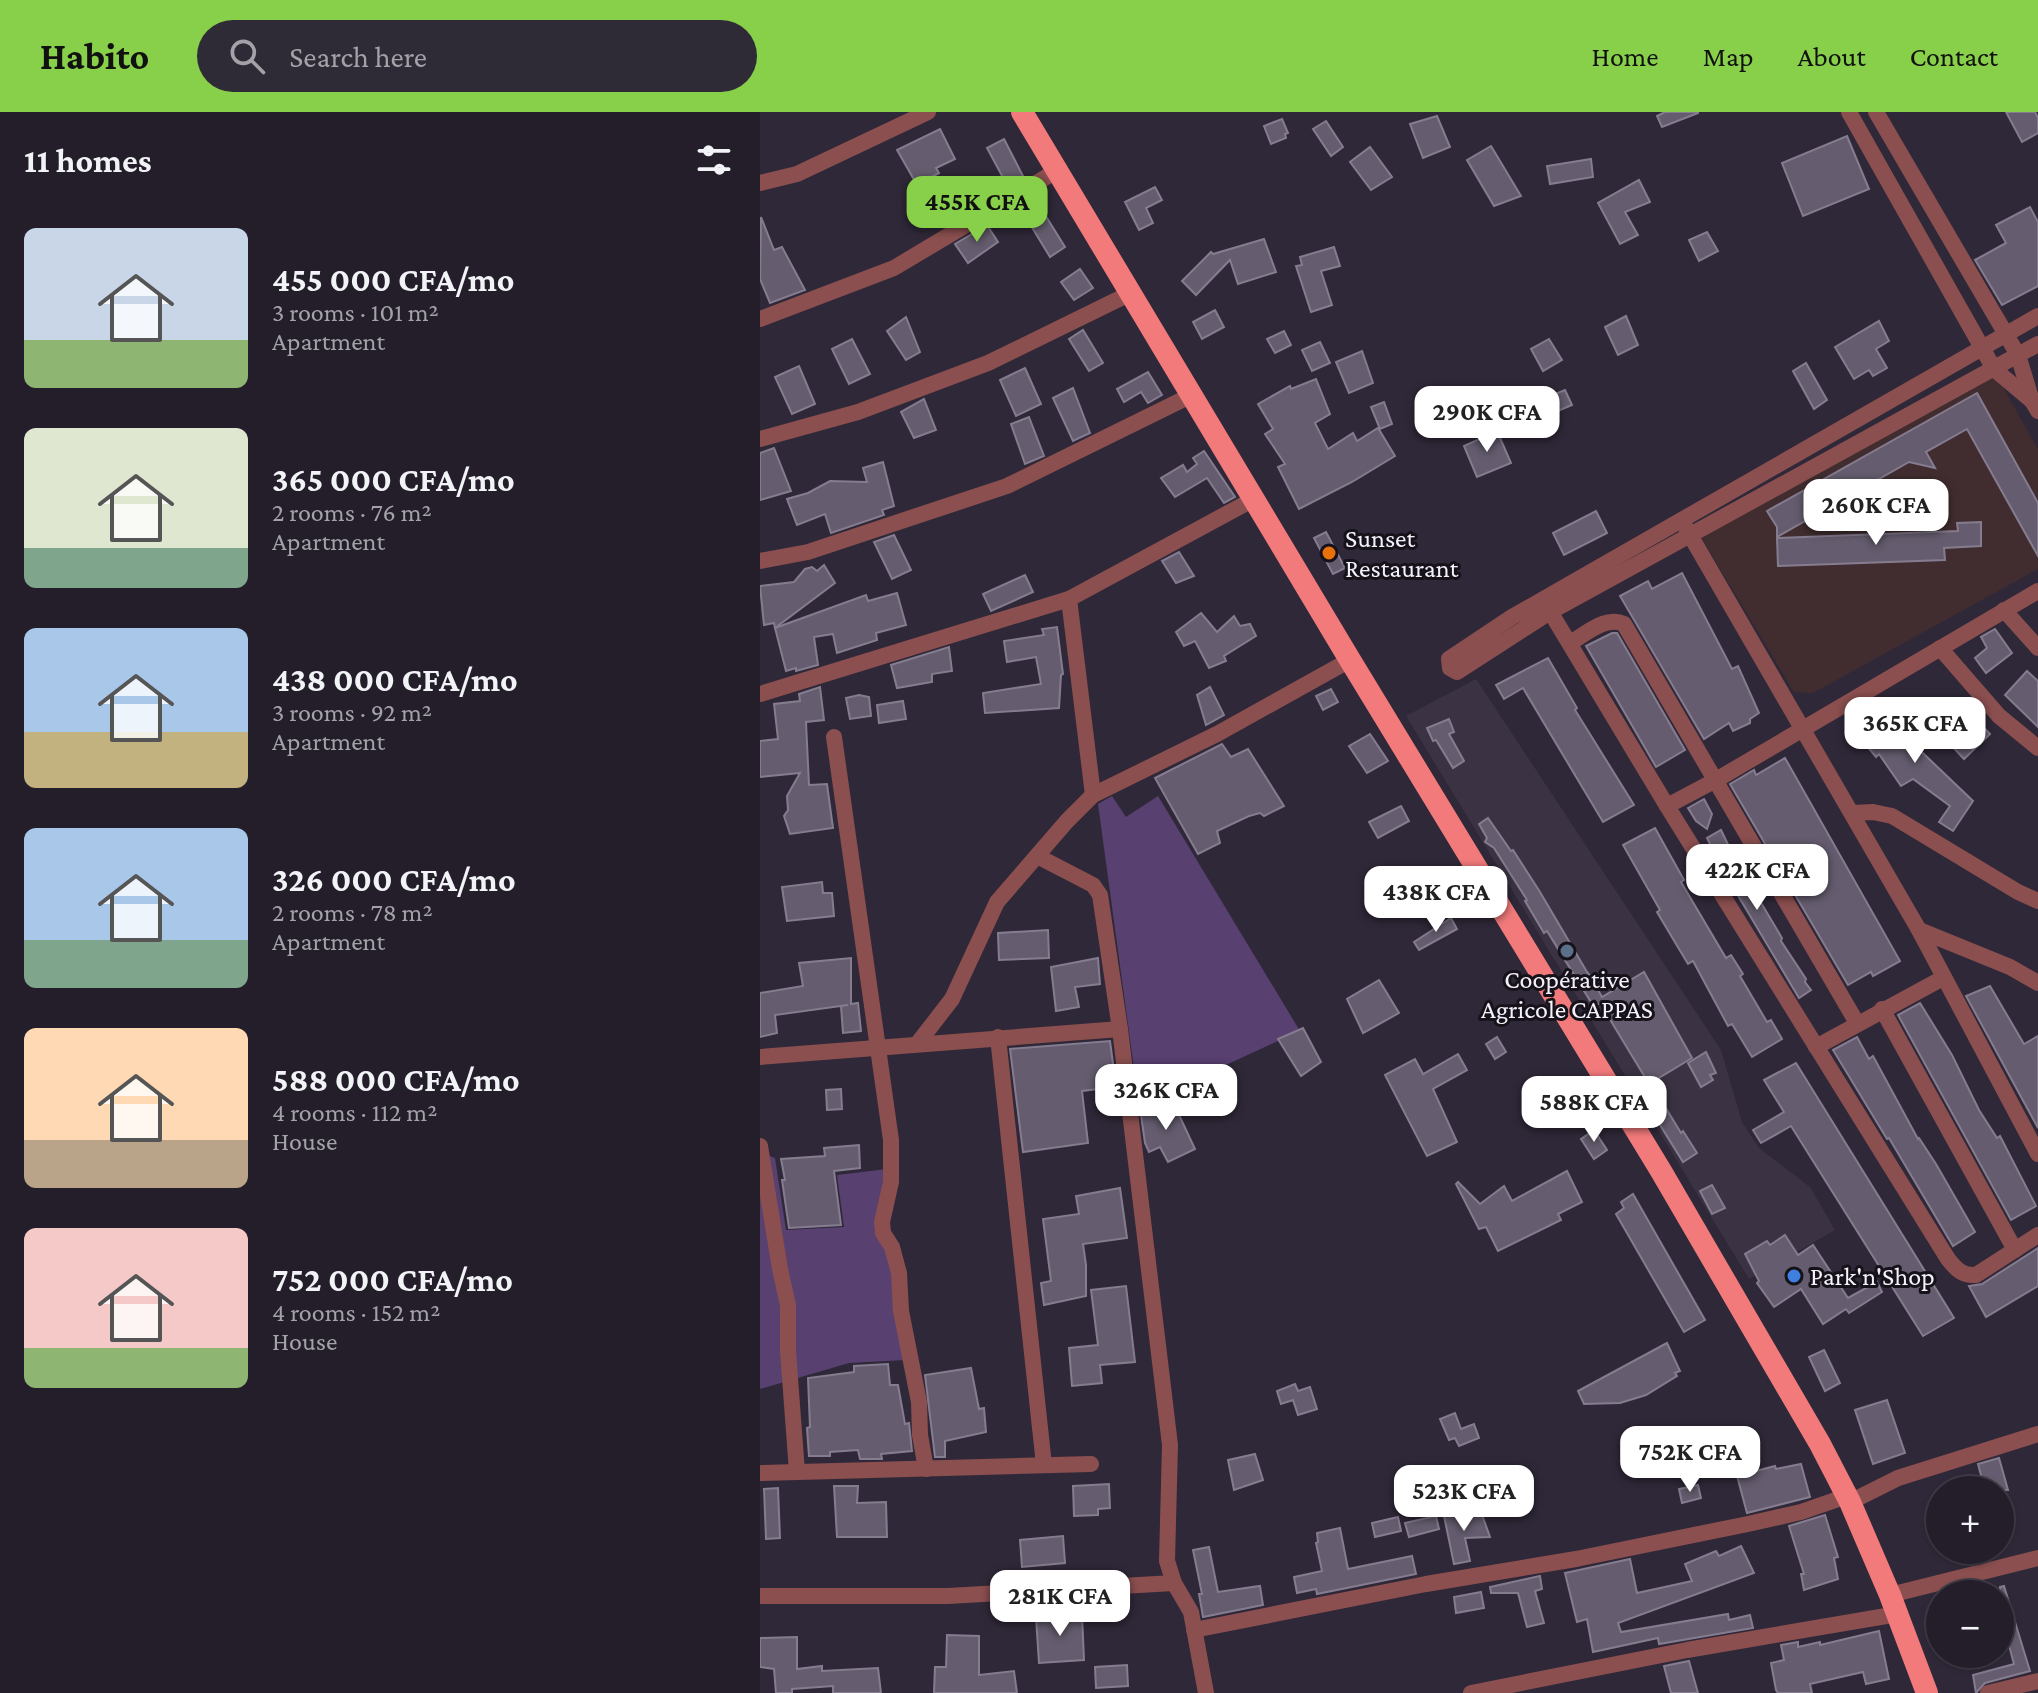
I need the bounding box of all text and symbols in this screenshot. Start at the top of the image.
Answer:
search box [197,20,757,92]
icon: search [225,34,269,78]
text: Habito [40,35,149,77]
text: Search here [289,40,427,73]
text: Home [1592,41,1659,72]
text: Map [1703,41,1754,72]
text: About [1798,41,1866,72]
text: Contact [1910,41,1998,72]
icon: filters [692,138,736,182]
text: 11 homes [24,142,152,179]
pin: 455K CFA [894,176,1060,244]
text: 455K CFA [925,187,1029,216]
icon: home [88,260,184,356]
text: 455 000 CFA/mo [272,261,514,298]
text: 3 rooms · 101 m² [272,298,439,327]
text: Apartment [272,327,385,356]
pin: 290K CFA [1404,386,1570,454]
text: 290K CFA [1433,397,1541,426]
icon: home [88,460,184,556]
text: 365 000 CFA/mo [272,461,515,498]
pin: 260K CFA [1793,479,1959,547]
text: 260K CFA [1821,490,1931,519]
text: 2 rooms · 76 m² [272,498,432,527]
place label: Sunset Restaurant [1345,524,1459,583]
text: Apartment [272,527,385,556]
marker: Sunset Restaurant [1320,544,1338,562]
icon: home [88,660,184,756]
text: 438 000 CFA/mo [272,661,518,698]
pin: 365K CFA [1832,697,1998,765]
text: 3 rooms · 92 m² [272,698,432,727]
text: 365K CFA [1862,708,1968,737]
text: Apartment [272,727,385,756]
pin: 422K CFA [1674,844,1840,912]
text: 422K CFA [1704,855,1810,884]
icon: home [88,860,184,956]
text: 326 000 CFA/mo [272,861,516,898]
pin: 438K CFA [1353,866,1519,934]
text: 438K CFA [1382,877,1490,906]
text: 2 rooms · 78 m² [272,898,433,927]
text: Apartment [272,927,385,956]
marker: Coopérative Agricole CAPPAS [1558,942,1576,960]
place label: Coopérative Agricole CAPPAS [1481,965,1653,1024]
icon: home [88,1060,184,1156]
text: 588 000 CFA/mo [272,1061,520,1098]
pin: 326K CFA [1083,1064,1249,1132]
text: 326K CFA [1113,1075,1219,1104]
pin: 588K CFA [1511,1076,1677,1144]
text: 588K CFA [1540,1087,1648,1116]
text: 4 rooms · 112 m² [272,1098,437,1127]
text: House [272,1127,337,1156]
icon: home [88,1260,184,1356]
text: 752 000 CFA/mo [272,1261,513,1298]
place label: Park'n'Shop [1810,1262,1935,1291]
marker: Park'n'Shop [1785,1267,1803,1285]
text: 4 rooms · 152 m² [272,1298,440,1327]
text: House [272,1327,337,1356]
pin: 752K CFA [1607,1426,1773,1494]
text: 752K CFA [1638,1437,1742,1466]
pin: 523K CFA [1381,1465,1547,1533]
text: 523K CFA [1412,1476,1516,1505]
map controls [1926,1476,2014,1668]
button: + [1926,1476,2014,1564]
pin: 281K CFA [977,1570,1143,1638]
button: − [1926,1580,2014,1668]
text: 281K CFA [1008,1581,1112,1610]

